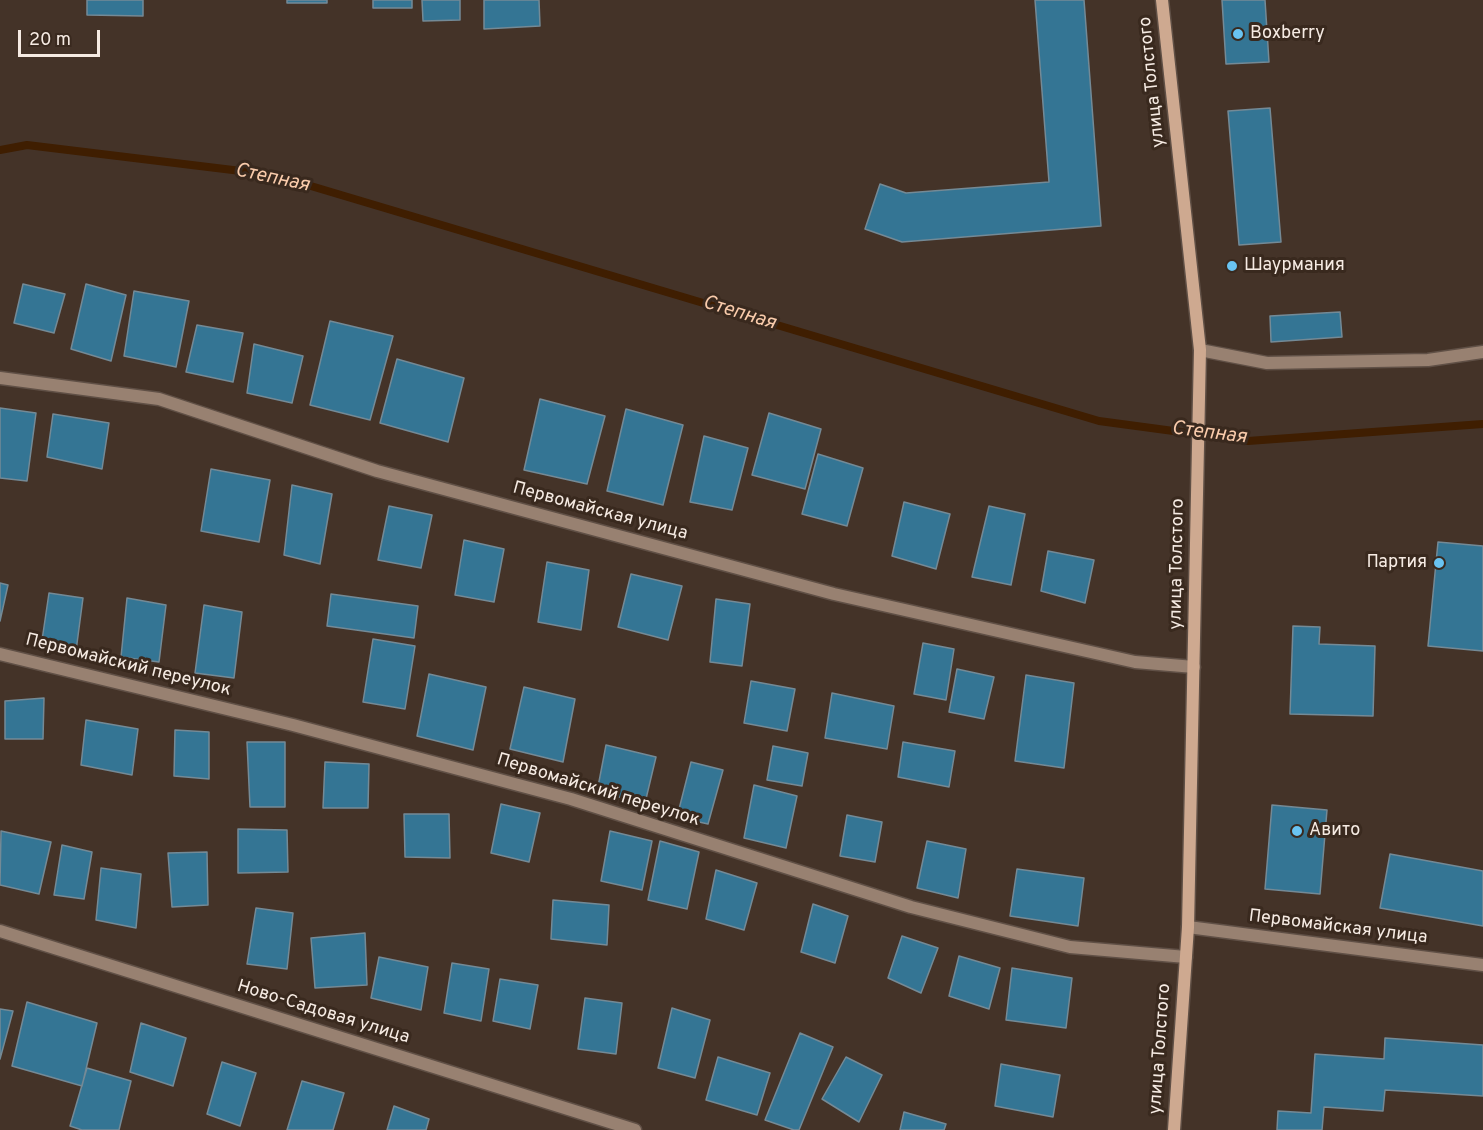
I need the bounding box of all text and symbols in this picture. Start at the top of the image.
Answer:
street label: улица Толстого [1135,16,1171,148]
scale bar [21,18,104,56]
place label: Boxberry [1250,23,1325,45]
marker: Boxberry [1231,27,1245,41]
text: 20 m [29,29,71,52]
water label: Степная [233,159,311,199]
place label: Шаурмания [1244,255,1345,277]
marker: Шаурмания [1225,259,1239,273]
water label: Степная [699,292,779,336]
water label: Степная [1170,417,1248,451]
street label: Первомайская улица [510,478,690,546]
street label: улица Толстого [1166,498,1190,630]
place label: Партия [1366,552,1427,574]
marker: Партия [1432,556,1446,570]
street label: Первомайский переулок [23,630,233,702]
street label: Первомайский переулок [494,750,702,832]
place label: Авито [1309,820,1360,842]
marker: Авито [1290,824,1304,838]
street label: Первомайская улица [1247,906,1429,950]
street label: Ново-Садовая улица [234,976,412,1050]
street label: улица Толстого [1146,983,1176,1115]

